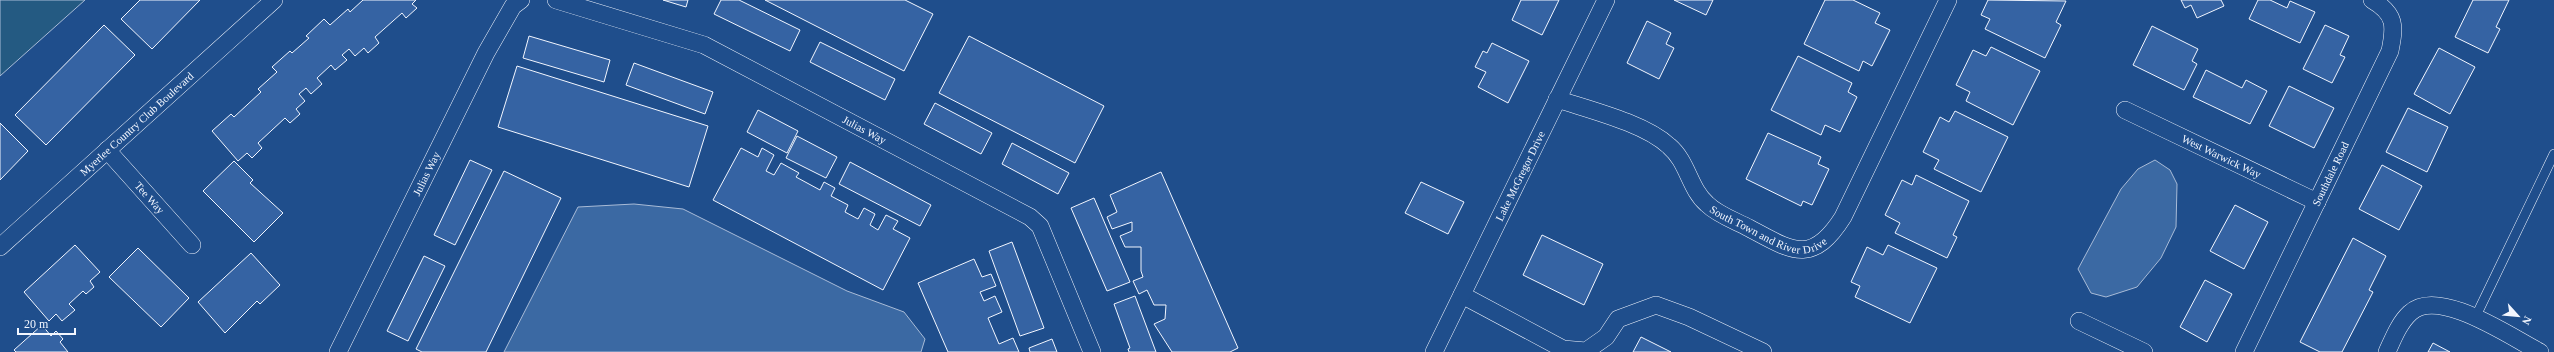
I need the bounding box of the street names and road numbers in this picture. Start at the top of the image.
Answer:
street label: Myerlee Country Club Boulevard [78,69,196,178]
street label: Julias Way [841,113,889,146]
street label: Lake McGregor Drive [1493,129,1547,223]
street label: West Warwick Way [2180,132,2263,181]
street label: Southdale Road [2310,139,2351,208]
street label: Julias Way [410,149,442,198]
street label: Tee Way [132,179,167,216]
street label: South Town and River Drive [1707,203,1829,256]

